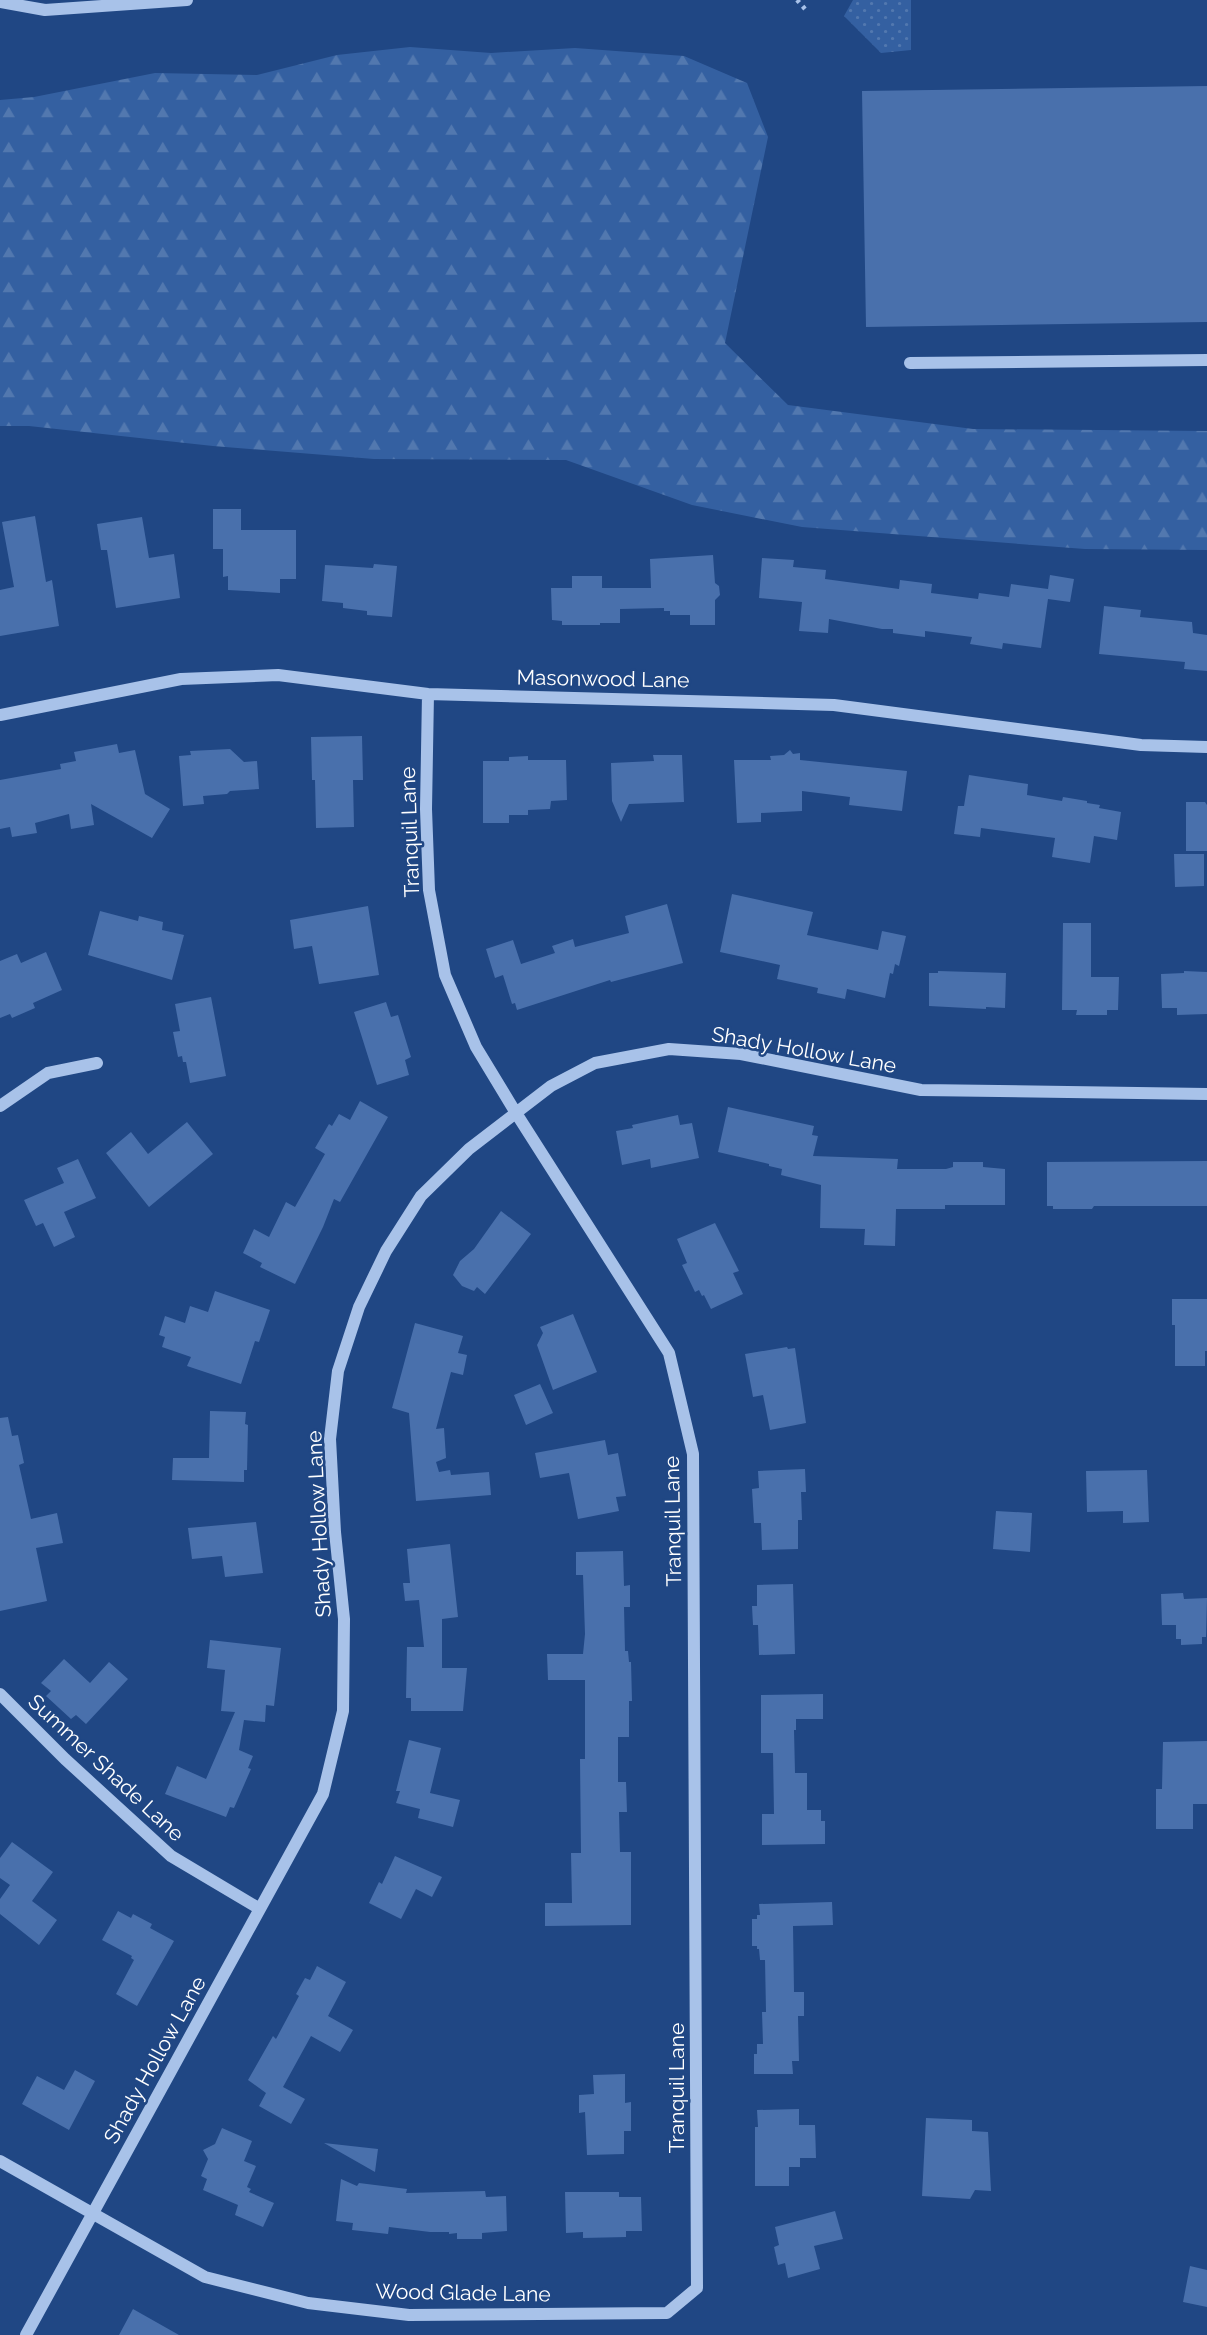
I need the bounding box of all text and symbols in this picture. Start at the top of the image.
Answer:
street label: Masonwood Lane [516,664,690,693]
street label: Tranquil Lane [395,766,424,898]
street label: Shady Hollow Lane [710,1021,898,1078]
street label: Shady Hollow Lane [301,1430,336,1618]
street label: Tranquil Lane [659,1455,686,1587]
street label: Summer Shade Lane [23,1689,189,1846]
street label: Shady Hollow Lane [98,1972,211,2148]
street label: Tranquil Lane [664,2023,689,2153]
street label: Wood Glade Lane [375,2278,551,2307]

